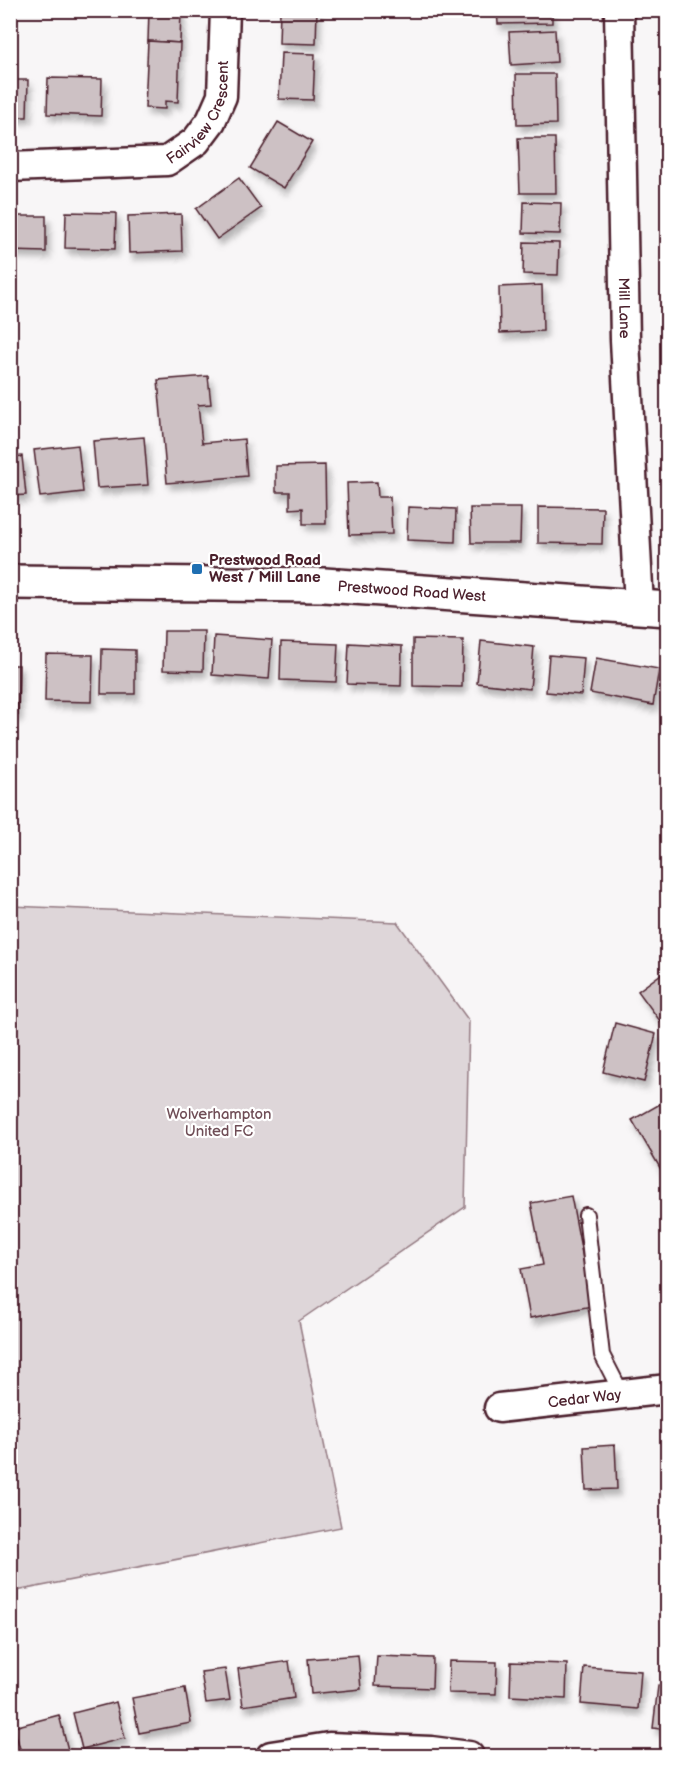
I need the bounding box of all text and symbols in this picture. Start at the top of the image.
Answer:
street label: Fairview Crescent [163,60,233,169]
street label: Mill Lane [614,277,634,339]
place label: Prestwood Road West / Mill Lane [209,551,321,587]
marker: Prestwood Road West / Mill Lane [190,562,204,576]
street label: Prestwood Road West [337,577,487,606]
park label: Wolverhampton United FC [167,1105,271,1141]
street label: Cedar Way [547,1385,622,1412]

